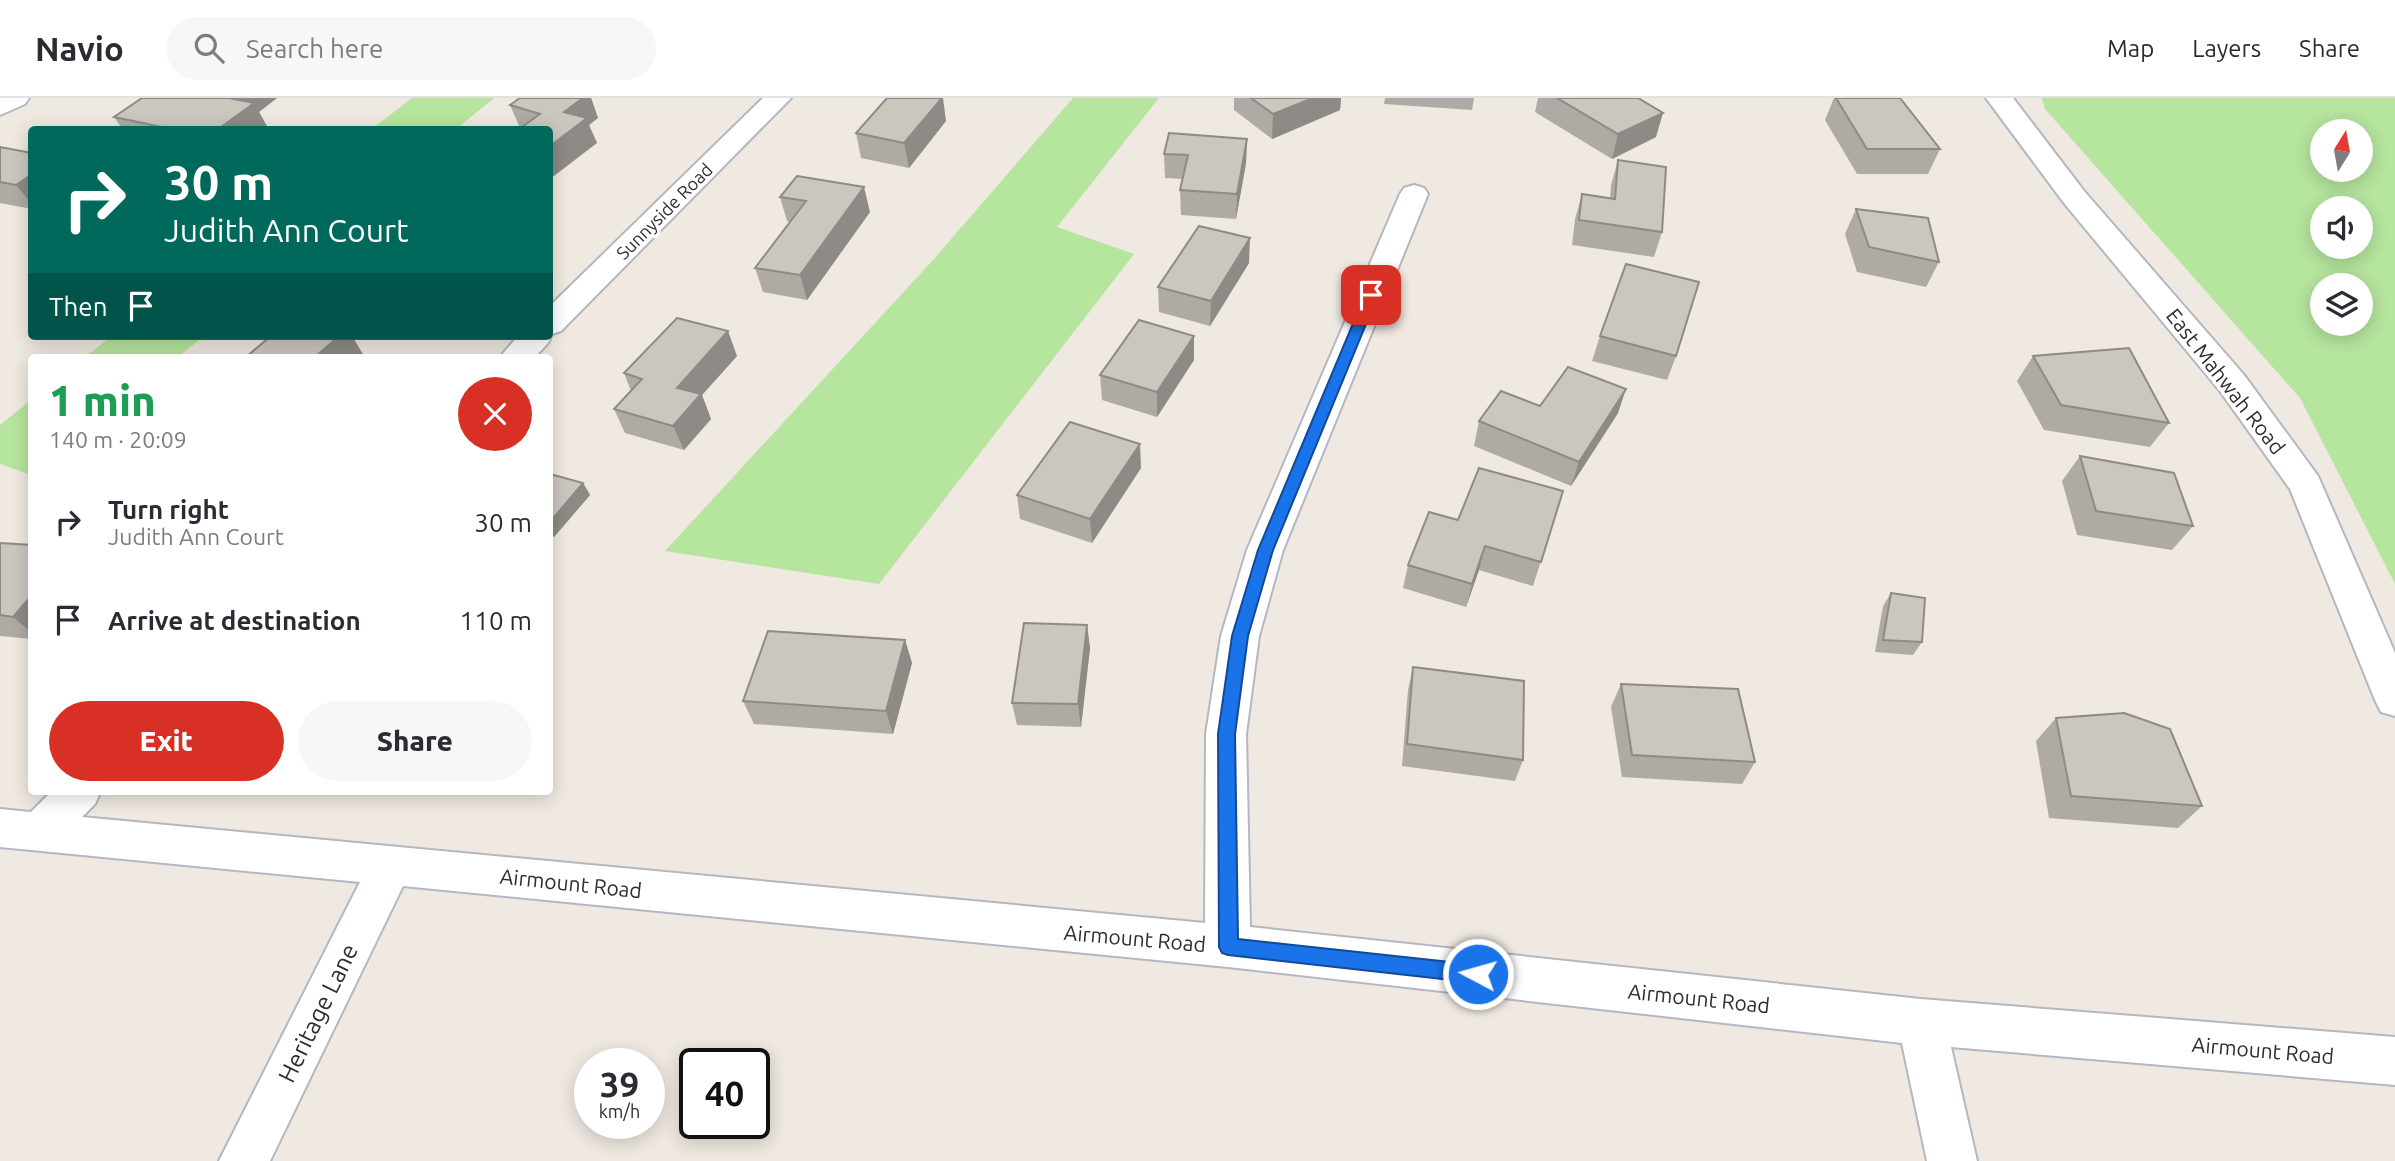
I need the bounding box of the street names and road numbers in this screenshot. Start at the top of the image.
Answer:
street label: Sunnyside Road [612,159,716,263]
street label: East Mahwah Road [2162,303,2290,459]
street label: Airmount Road [499,864,643,902]
street label: Airmount Road [1063,920,1207,956]
street label: Heritage Lane [273,939,363,1087]
street label: Airmount Road [1627,979,1771,1017]
street label: Airmount Road [2191,1032,2335,1068]

